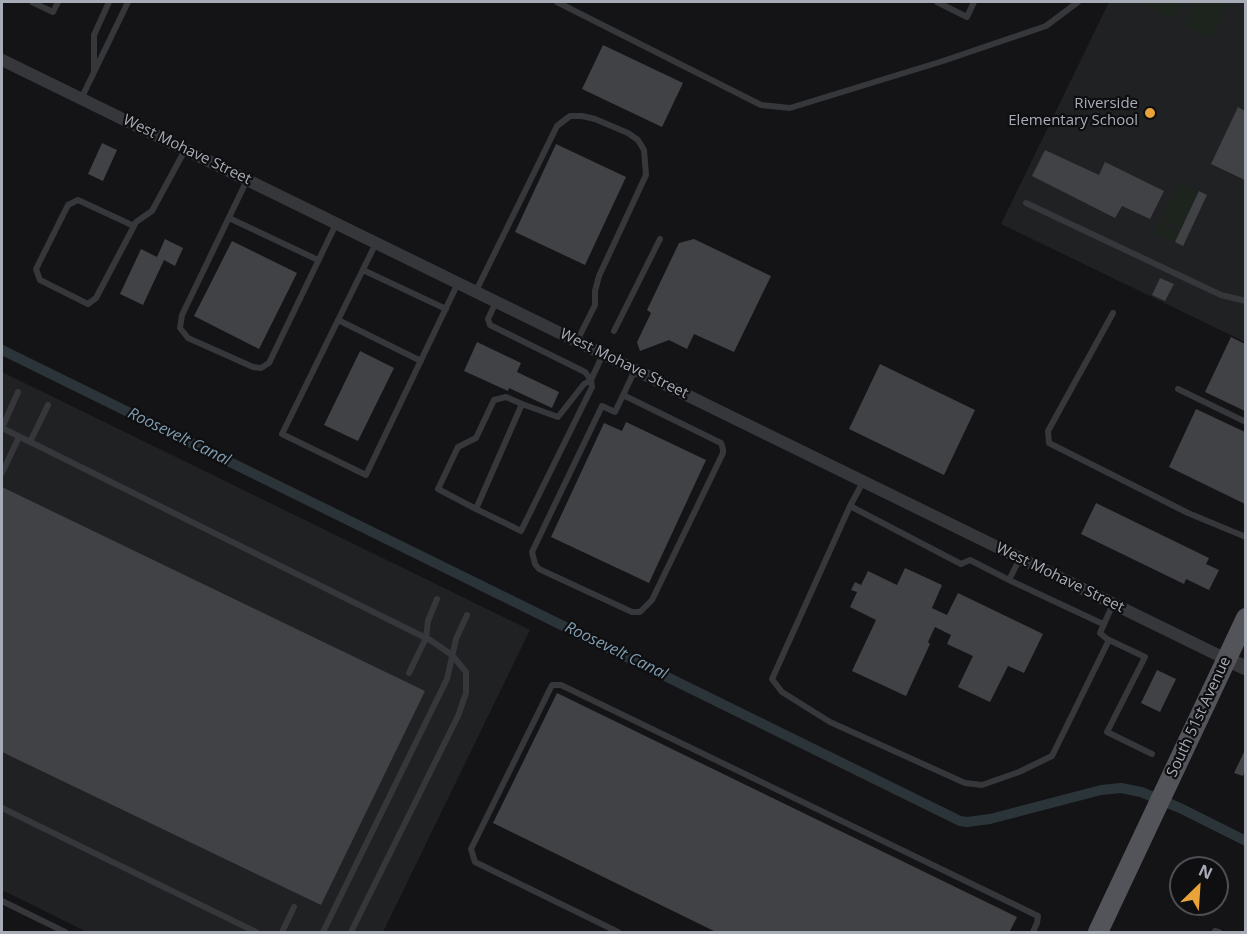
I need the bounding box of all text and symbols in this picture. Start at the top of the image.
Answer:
place label: Riverside Elementary School [1008,95,1138,130]
marker: Riverside Elementary School [1143,106,1157,120]
street label: West Mohave Street [120,111,254,189]
street label: West Mohave Street [557,325,691,403]
water label: Roosevelt Canal [125,404,233,470]
street label: West Mohave Street [993,539,1127,617]
water label: Roosevelt Canal [562,618,670,684]
street label: South 51st Avenue [1163,654,1235,780]
north arrow [1169,856,1229,916]
text: N [1195,859,1216,884]

